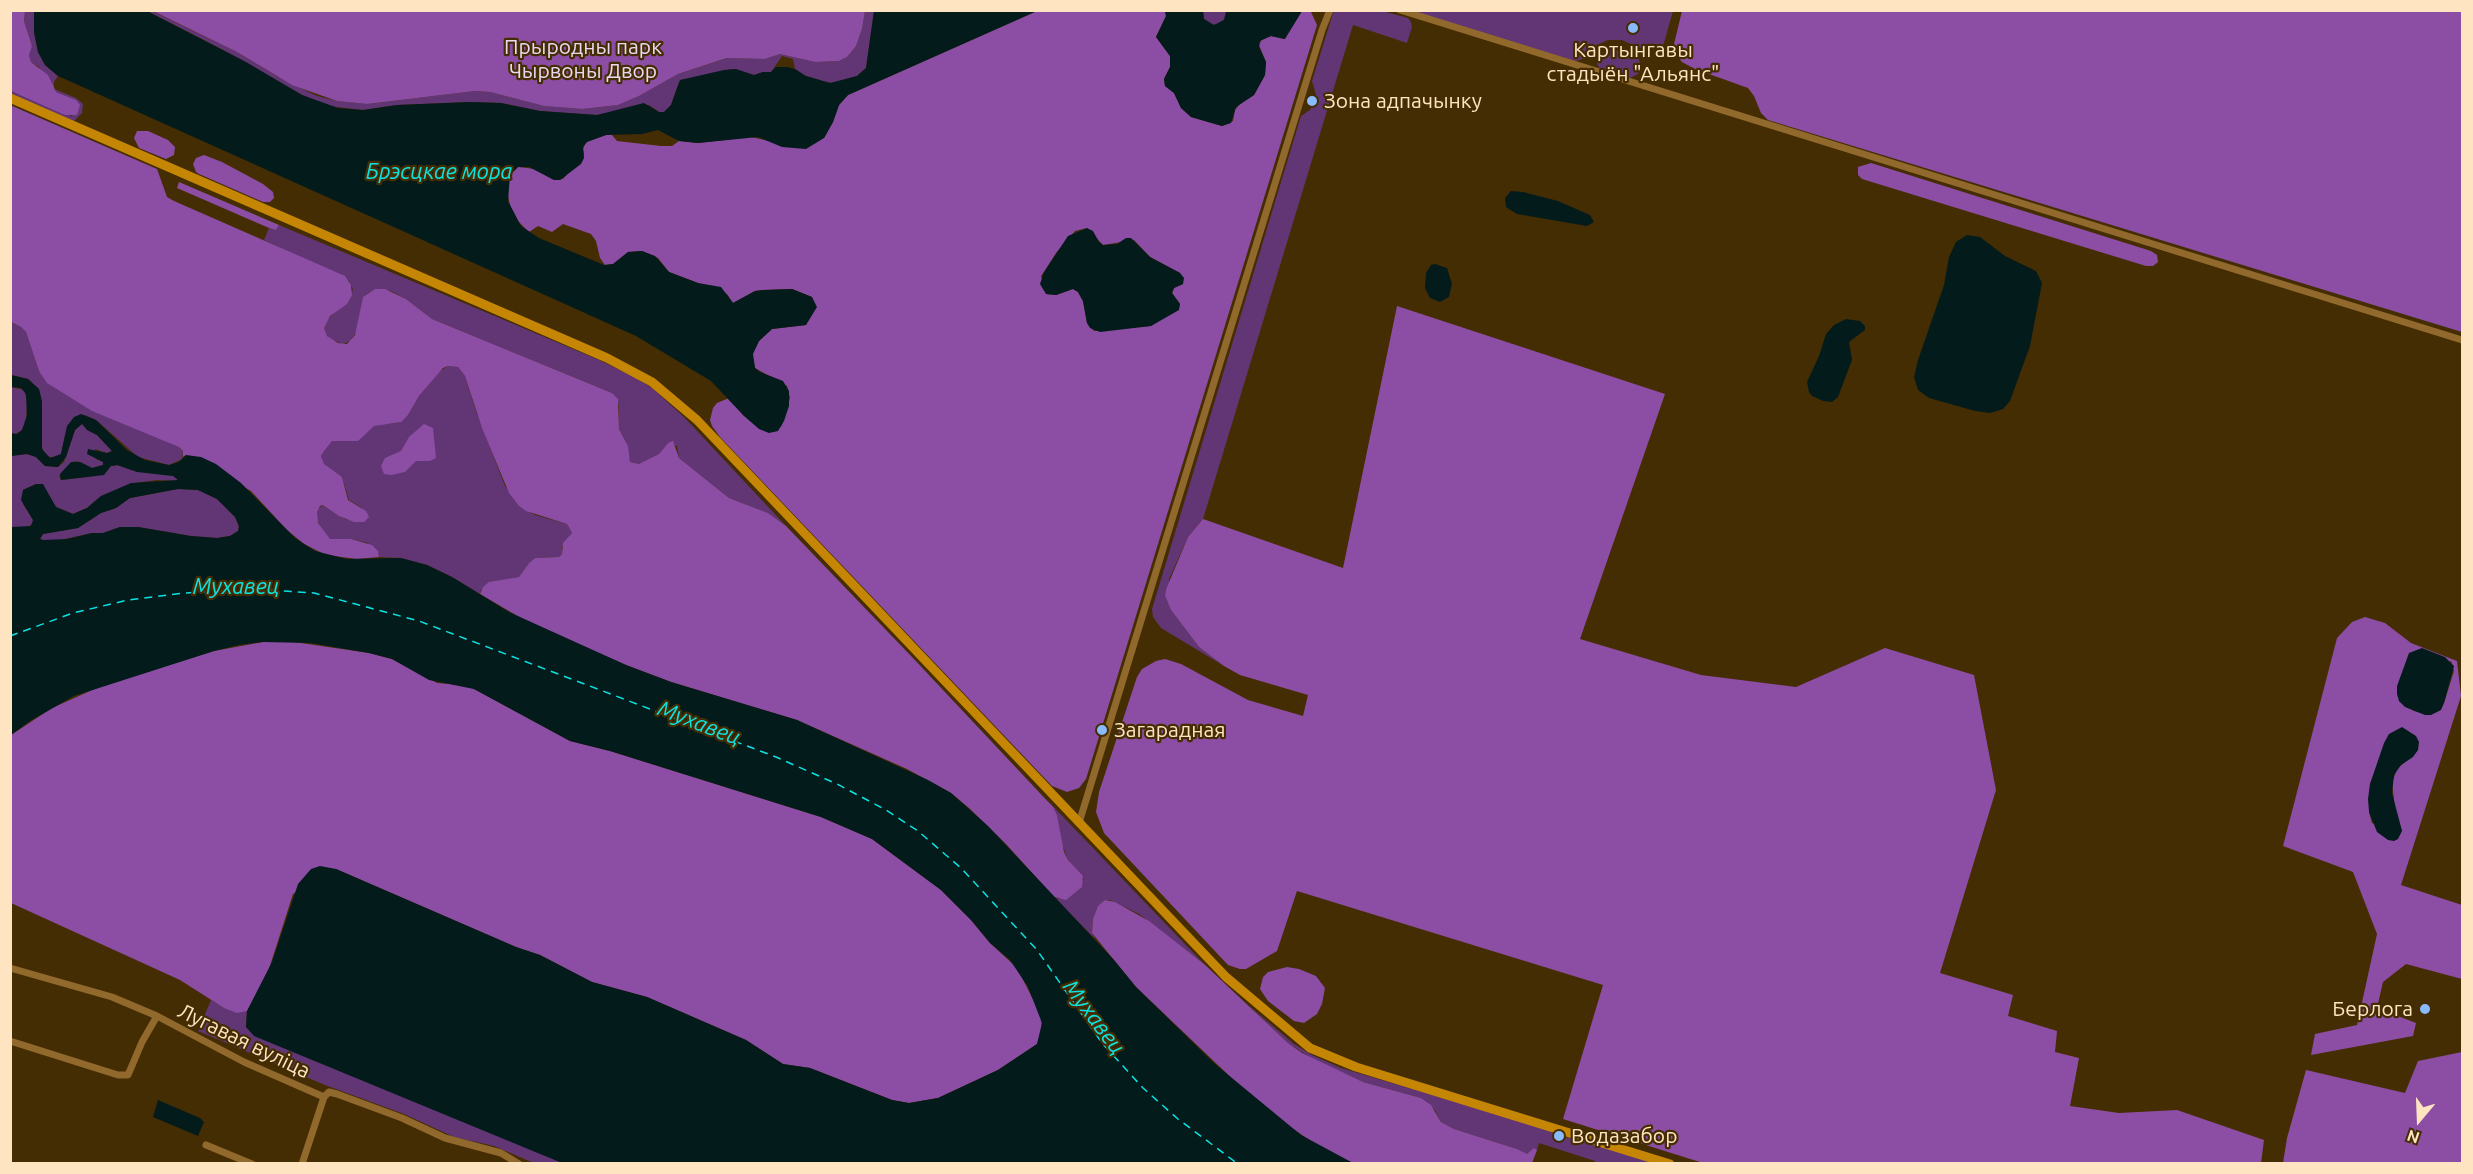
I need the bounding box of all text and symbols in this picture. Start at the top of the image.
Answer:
marker: Картынгавы стадыён "Альянс" [1626,21,1640,35]
park label: Прыродны парк Чырвоны Двор [504,34,662,84]
place label: Картынгавы стадыён "Альянс" [1547,37,1719,87]
place label: Зона адпачынку [1324,88,1482,114]
marker: Зона адпачынку [1305,94,1319,108]
water label: Брэсцкае мора [366,159,512,185]
water label: Мухавец [193,574,279,600]
water label: Мухавец [654,695,744,751]
place label: Загарадная [1114,717,1226,743]
marker: Загарадная [1095,723,1109,737]
water label: Мухавец [1057,974,1131,1060]
place label: Берлога [2332,996,2413,1022]
street label: Лугавая вуліца [174,998,314,1084]
marker: Берлога [2418,1002,2432,1016]
north arrow [2389,1090,2449,1150]
place label: Водазабор [1571,1123,1677,1149]
text: N [2405,1127,2422,1147]
marker: Водазабор [1552,1129,1566,1143]

